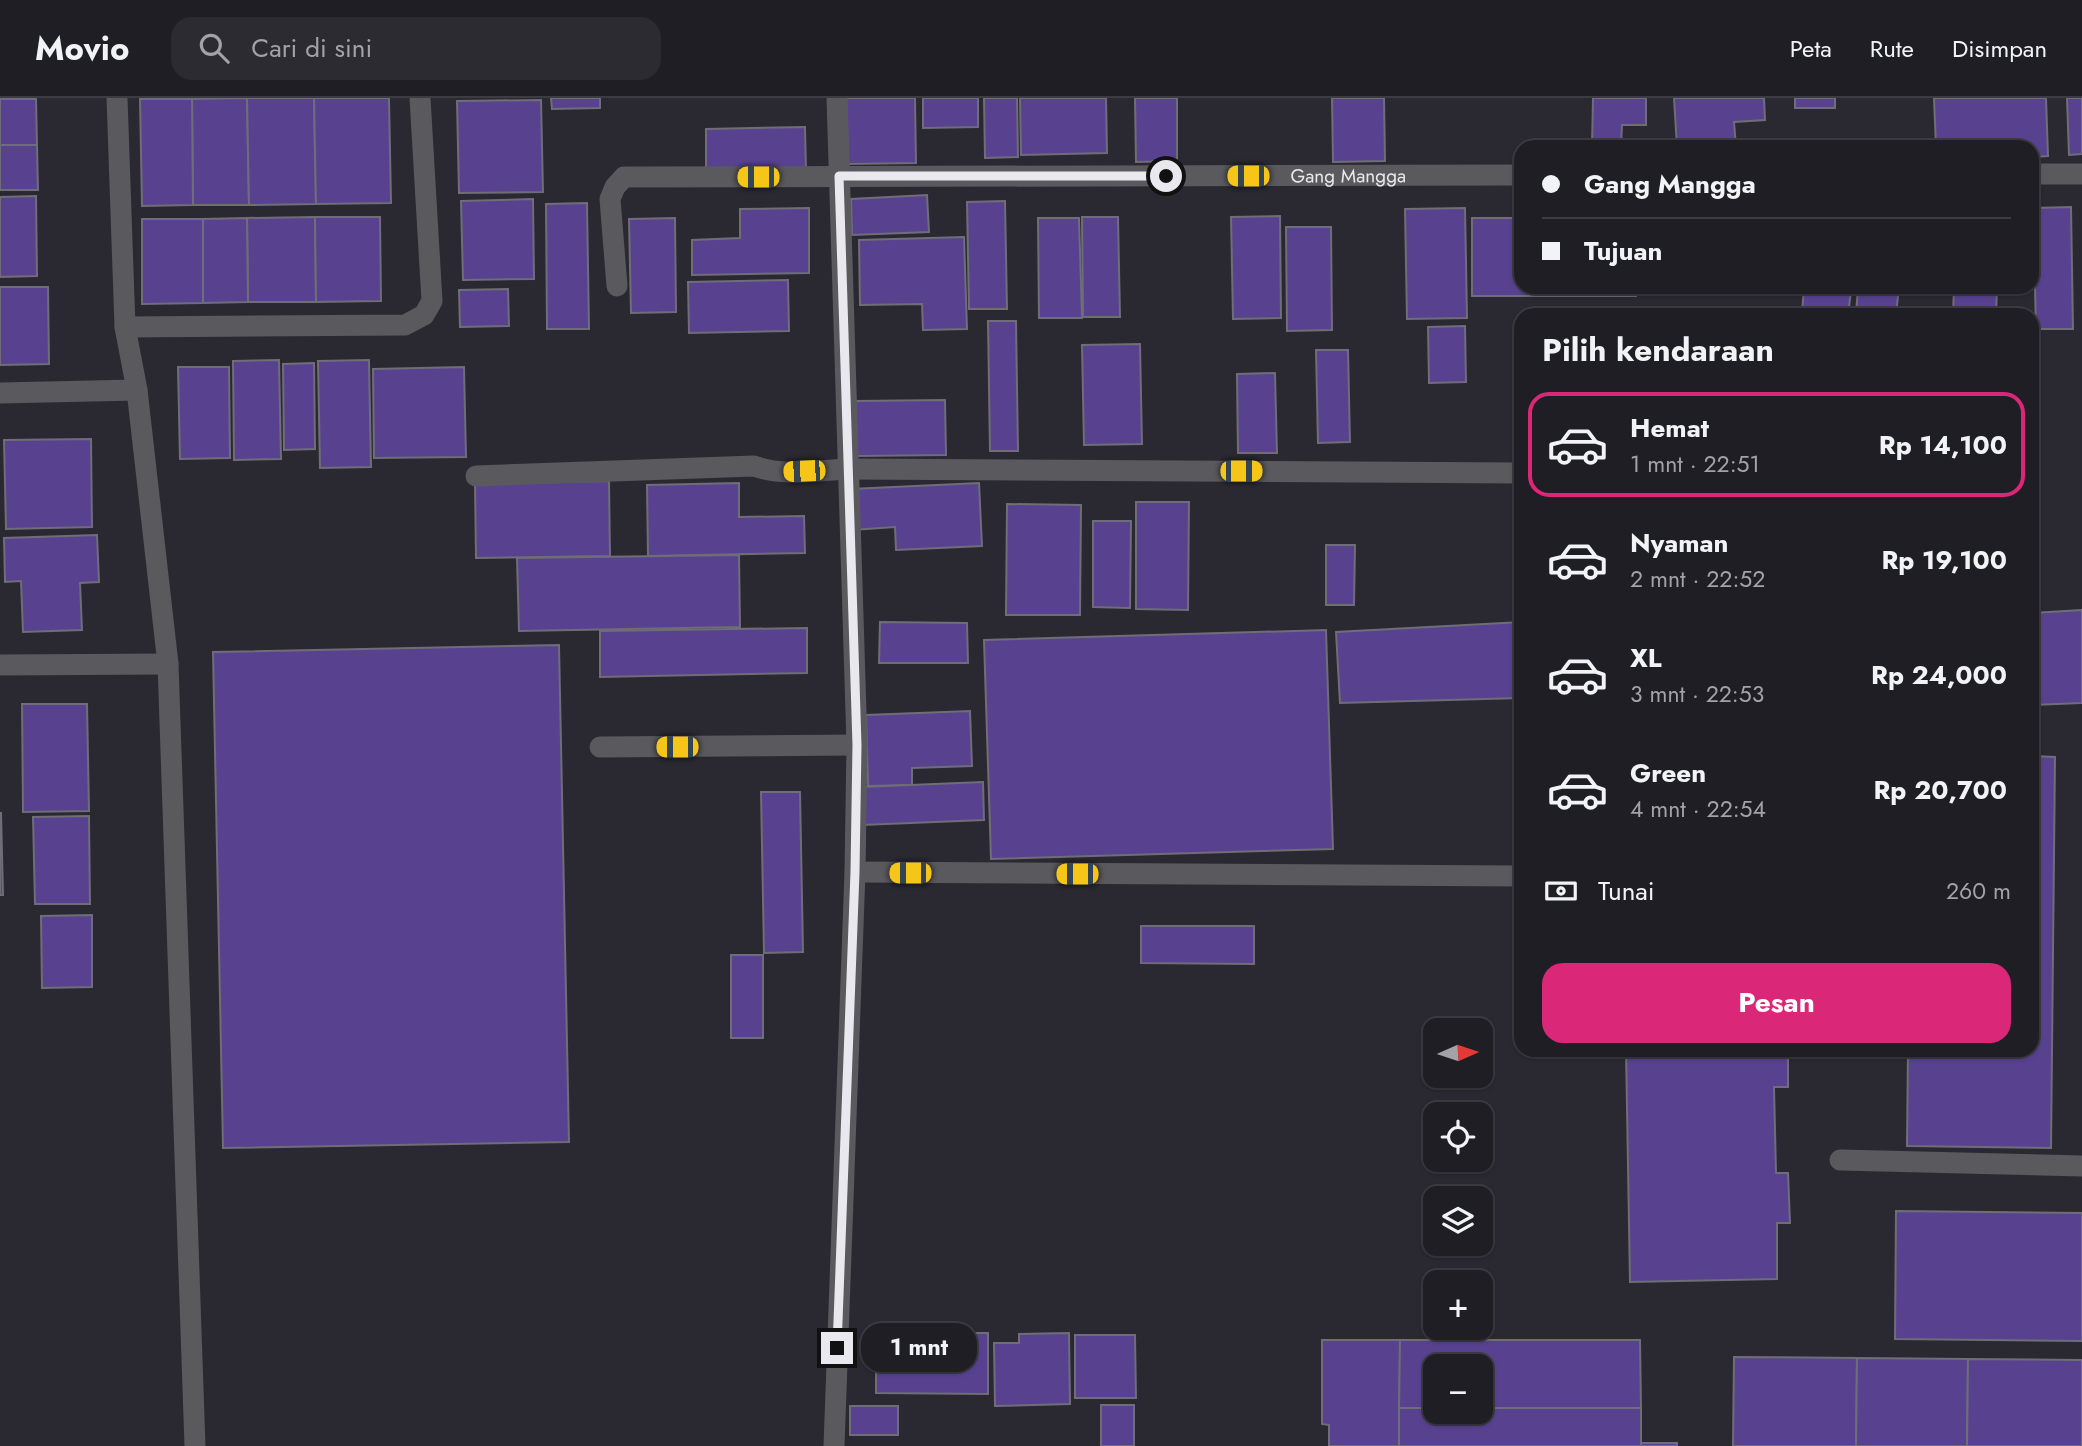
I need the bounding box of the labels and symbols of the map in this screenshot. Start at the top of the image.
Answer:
route start [1150,160,1182,192]
street label: Gang Mangga [1290,162,1406,189]
car [1228,166,1270,187]
car [738,167,780,188]
car [783,460,826,482]
car [1221,461,1263,482]
car [657,737,699,758]
car [890,863,932,884]
car [1057,864,1099,885]
north arrow [1423,1018,1493,1088]
callout: 1 mnt [862,1324,977,1372]
route end [821,1332,853,1364]

